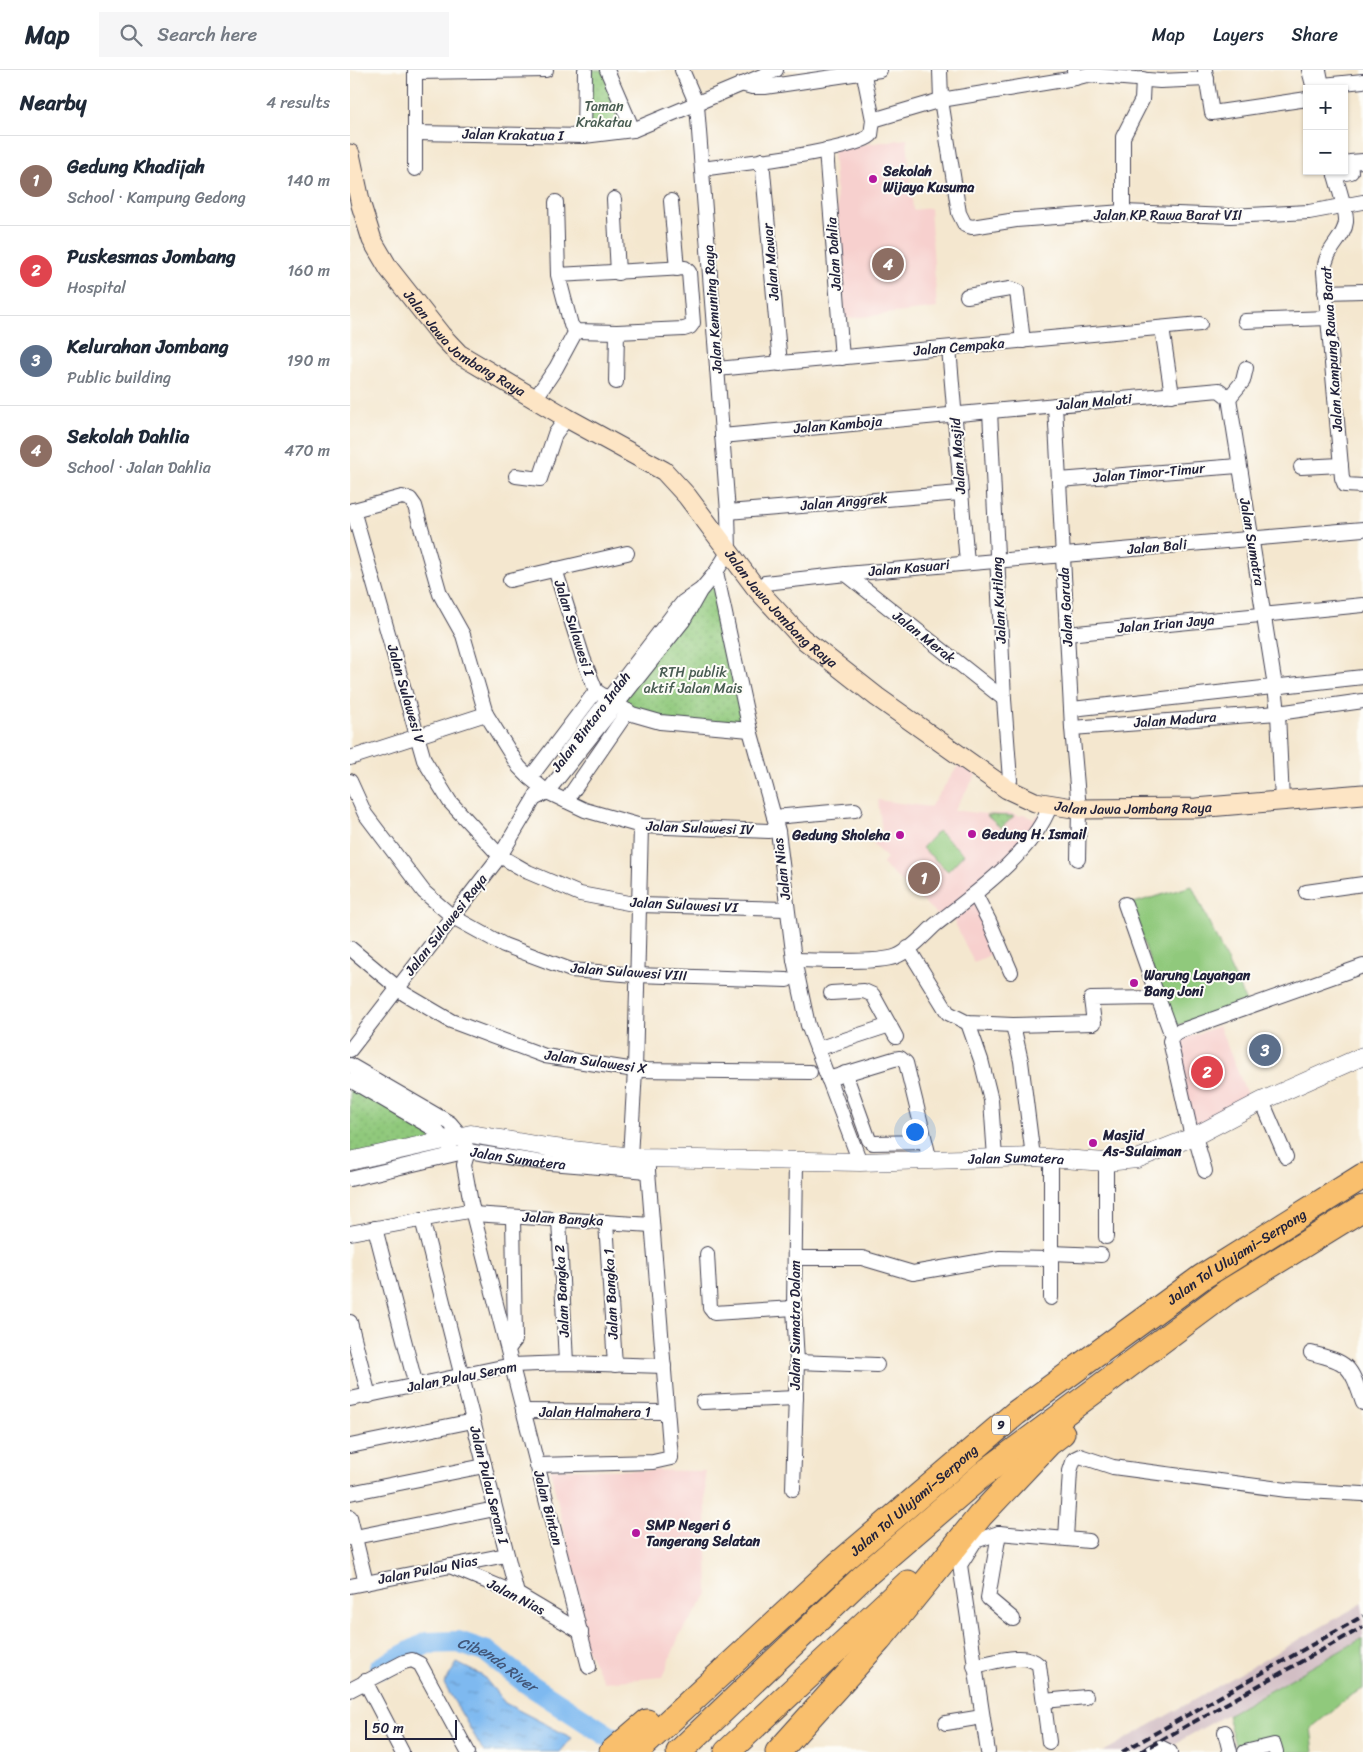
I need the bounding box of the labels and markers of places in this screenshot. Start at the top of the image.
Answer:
place label: Sekolah Wijaya Kusuma [882,159,975,200]
marker: Sekolah Wijaya Kusuma [867,173,879,185]
pin: 4 [872,245,904,283]
place label: Gedung H. Ismail [981,822,1087,847]
place label: Gedung Sholeha [791,823,891,848]
marker: Gedung H. Ismail [966,828,978,840]
marker: Gedung Sholeha [894,829,906,841]
pin: 1 [908,859,940,897]
place label: Warung Layangan Bang Joni [1144,963,1251,1004]
marker: Warung Layangan Bang Joni [1128,977,1140,989]
pin: 3 [1249,1031,1281,1069]
pin: 2 [1191,1053,1223,1091]
place label: Masjid As-Sulaiman [1102,1123,1182,1164]
marker: Masjid As-Sulaiman [1087,1137,1099,1149]
place label: SMP Negeri 6 Tangerang Selatan [645,1513,761,1554]
marker: SMP Negeri 6 Tangerang Selatan [630,1527,642,1539]

